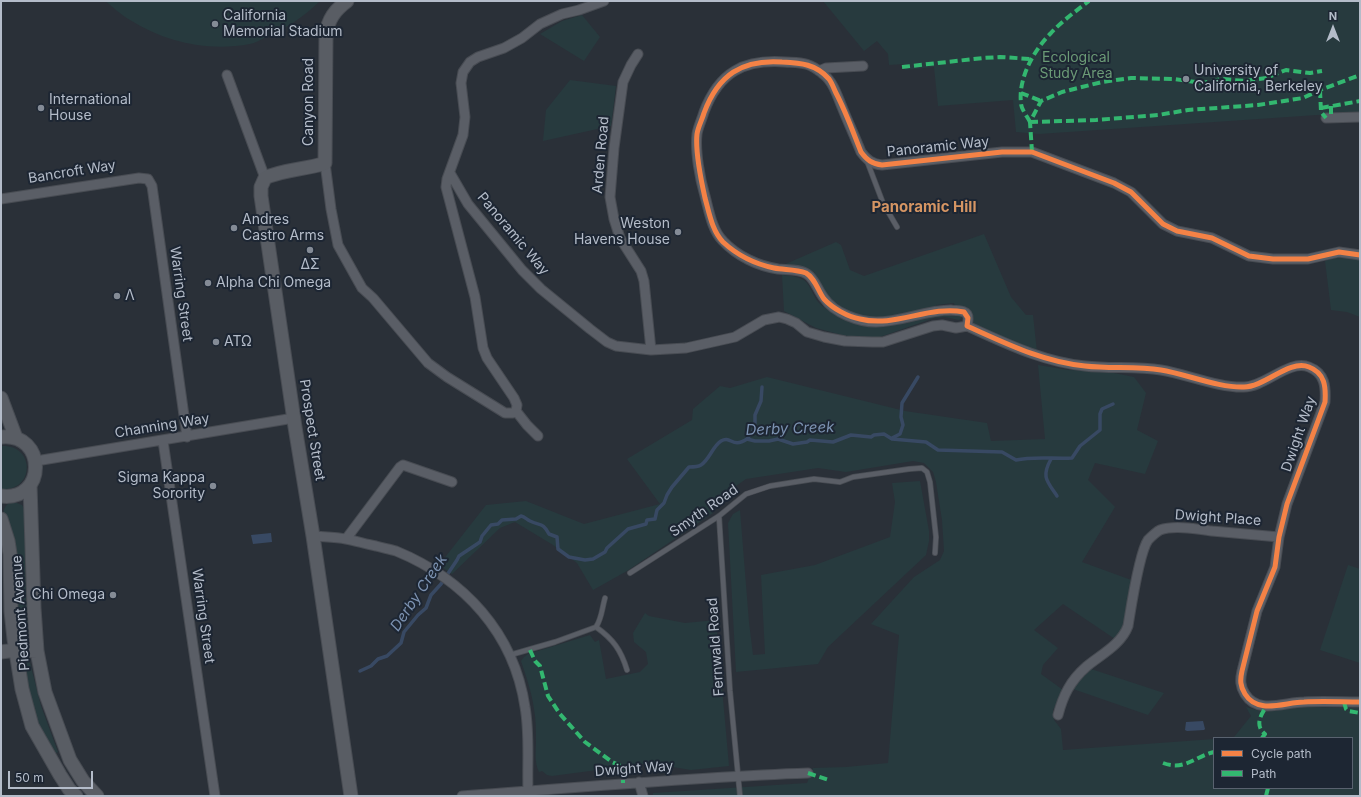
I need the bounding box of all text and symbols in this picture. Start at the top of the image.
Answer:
place label: California Memorial Stadium [223,8,343,40]
north arrow [1313,8,1353,48]
text: N [1329,9,1337,23]
marker: California Memorial Stadium [210,19,220,29]
park label: Ecological Study Area [1039,50,1113,82]
street label: Canyon Road [301,58,317,146]
place label: University of California, Berkeley [1194,63,1323,96]
marker: University of California, Berkeley [1181,74,1191,84]
place label: International House [49,92,131,124]
marker: International House [36,103,46,113]
street label: Arden Road [589,116,613,194]
street label: Panoramic Way [886,133,990,161]
street label: Bancroft Way [27,157,117,187]
street label: Panoramic Way [474,189,552,279]
district label: Panoramic Hill [872,198,976,216]
place label: Andres Castro Arms [242,212,324,244]
place label: Weston Havens House [574,216,670,248]
marker: Andres Castro Arms [229,223,239,233]
marker: Weston Havens House [673,227,683,237]
street label: Warring Street [166,245,196,343]
marker: ΔΣ [305,245,315,255]
place label: ΔΣ [300,257,320,273]
place label: Alpha Chi Omega [216,275,331,291]
marker: Alpha Chi Omega [203,278,213,288]
place label: Λ [125,288,135,304]
marker: Λ [112,291,122,301]
place label: ΑΤΩ [224,334,252,350]
marker: ΑΤΩ [211,337,221,347]
street label: Prospect Street [296,378,328,482]
street label: Dwight Way [1278,394,1320,474]
street label: Channing Way [113,410,211,442]
water label: Derby Creek [745,418,835,440]
place label: Sigma Kappa Sorority [118,470,205,502]
marker: Sigma Kappa Sorority [208,481,218,491]
street label: Smyth Road [667,481,741,541]
street label: Dwight Place [1174,507,1262,529]
water label: Derby Creek [387,551,451,635]
street label: Piedmont Avenue [9,555,33,671]
street label: Warring Street [188,567,218,665]
place label: Chi Omega [32,587,105,603]
marker: Chi Omega [108,590,118,600]
street label: Fernwald Road [704,597,728,697]
legend [1213,737,1353,789]
text: Cycle path [1251,746,1312,761]
street label: Dwight Way [594,758,674,780]
scale bar [10,763,95,789]
text: Path [1251,766,1276,781]
text: 50 m [15,770,44,785]

